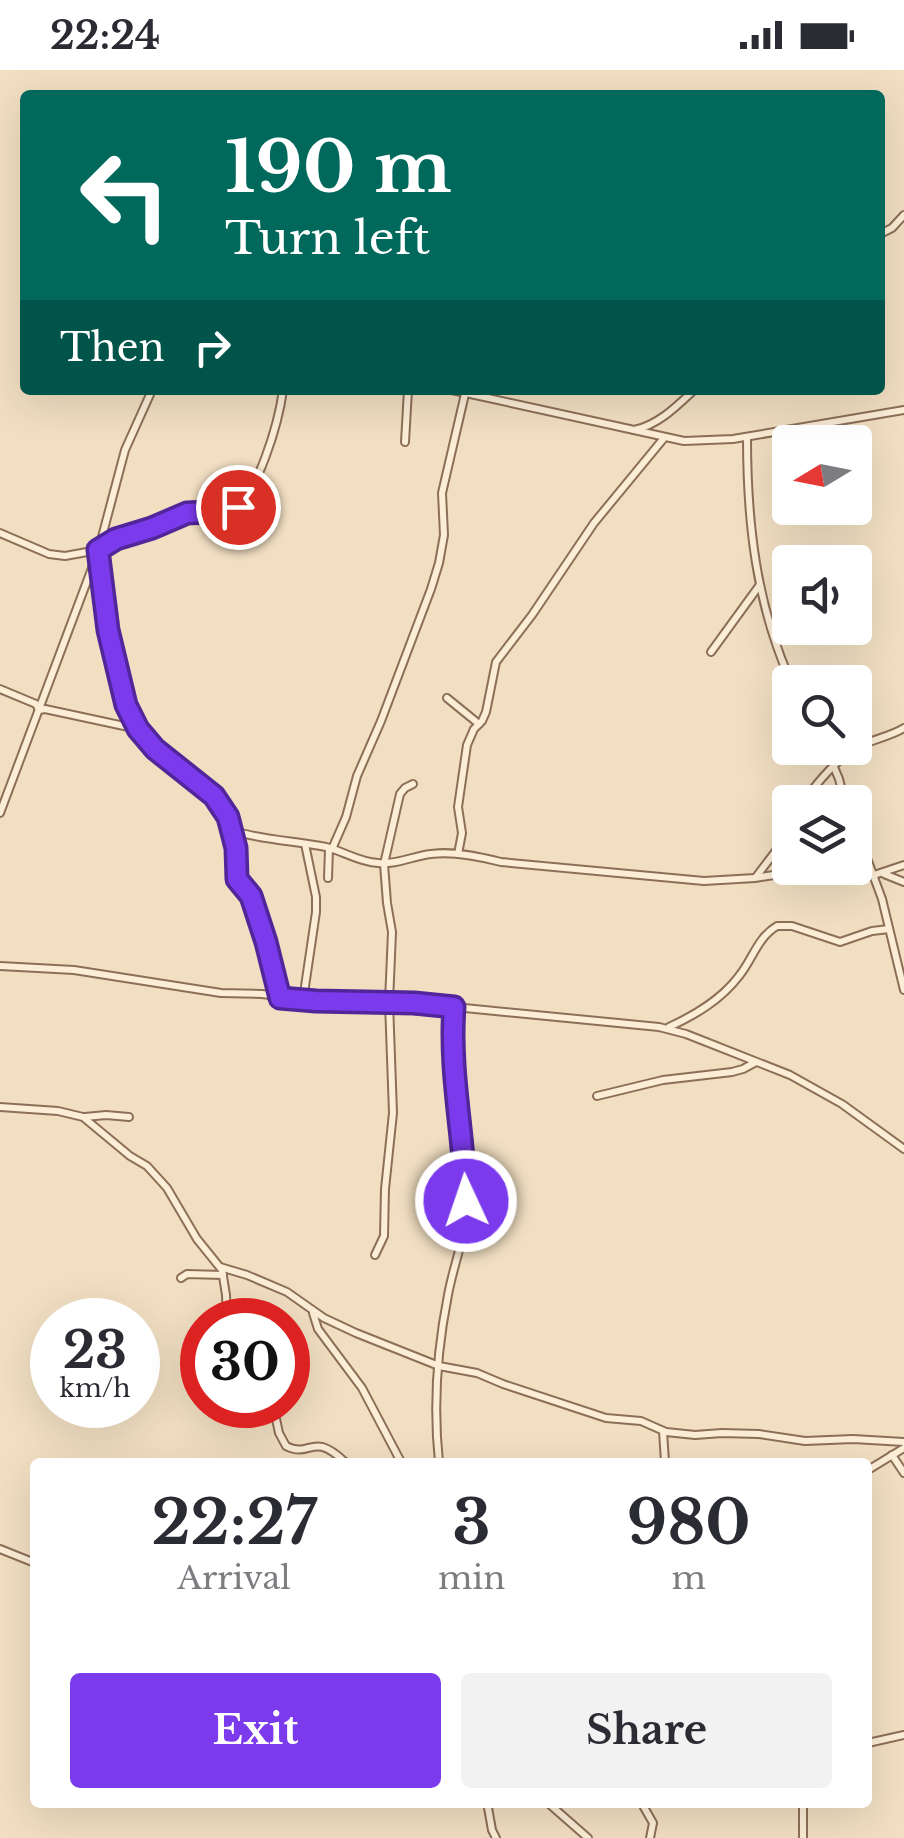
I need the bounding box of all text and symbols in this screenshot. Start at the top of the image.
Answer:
text: 22:24 [50,12,160,59]
text: 190 m [225,124,452,211]
icon: left [60,130,190,260]
text: Turn left [225,210,430,266]
icon: right [185,320,240,375]
text: Then [60,324,165,371]
north arrow [772,425,872,525]
map controls [772,425,872,885]
pin [196,465,281,550]
icon: arrive [211,480,266,535]
button: sound [772,545,872,645]
button: search [772,665,872,765]
button: layers [772,785,872,885]
position arrow [414,1149,518,1253]
speed limit sign: 30 [180,1298,310,1428]
text: 23 [63,1319,127,1382]
text: km/h [60,1373,130,1404]
text: 22:27 [151,1486,317,1560]
text: 3 [453,1486,491,1560]
text: 980 [627,1486,751,1560]
text: Arrival [177,1558,291,1598]
text: min [438,1558,505,1598]
text: m [671,1558,706,1598]
button: Exit [70,1673,441,1788]
button: Share [461,1673,832,1788]

